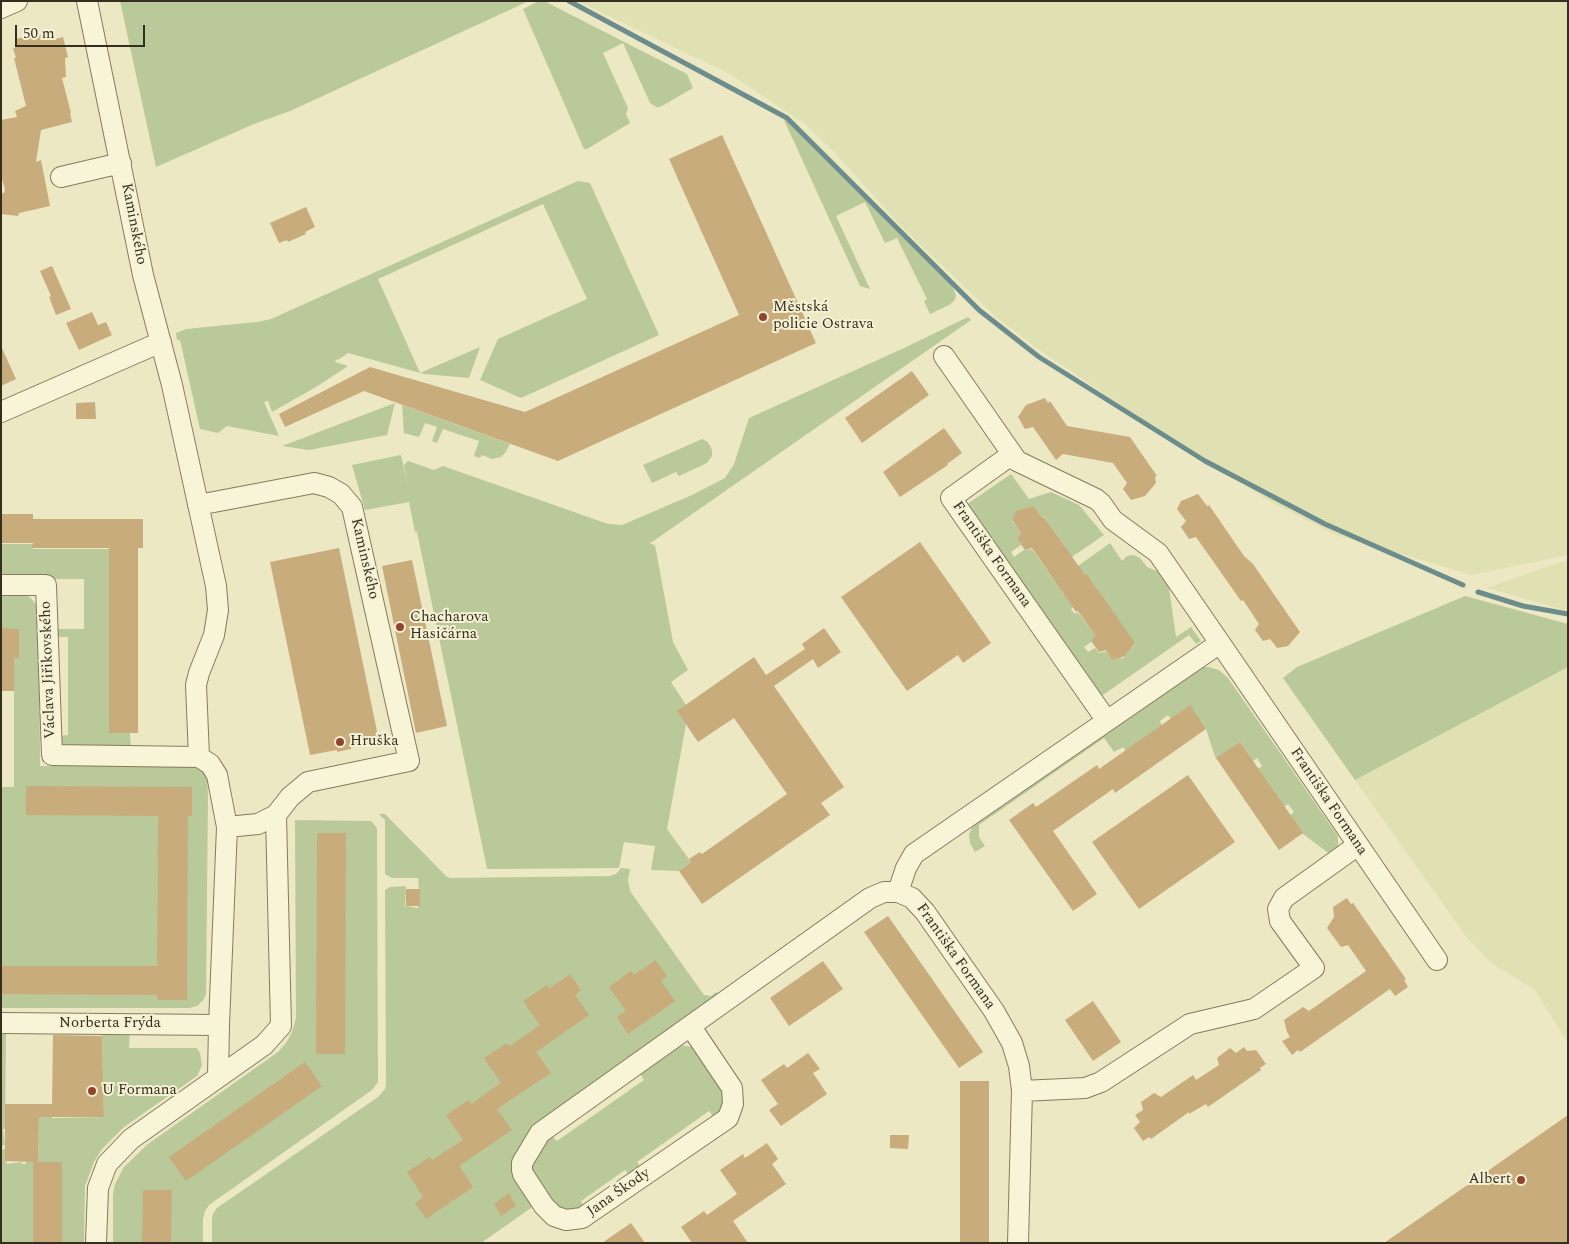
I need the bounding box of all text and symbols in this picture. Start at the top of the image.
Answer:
scale bar [18,15,148,47]
text: 50 m [23,22,55,45]
street label: Kaminského [116,182,150,266]
place label: Městská policie Ostrava [773,299,874,334]
marker: Městská policie Ostrava [757,311,769,323]
street label: Františka Formana [948,498,1034,612]
street label: Kaminského [346,517,382,601]
street label: Václava Jiřikovského [38,601,60,739]
place label: Chacharova Hasičárna [410,609,489,644]
marker: Chacharova Hasičárna [394,621,406,633]
place label: Hruška [350,733,398,751]
marker: Hruška [334,736,346,748]
street label: Františka Formana [1285,745,1371,859]
street label: Františka Formana [912,900,998,1014]
street label: Norberta Frýda [59,1015,161,1033]
place label: U Formana [102,1082,177,1100]
marker: U Formana [86,1085,98,1097]
street label: Jana Škody [584,1165,654,1221]
place label: Albert [1468,1171,1511,1189]
marker: Albert [1515,1174,1527,1186]

